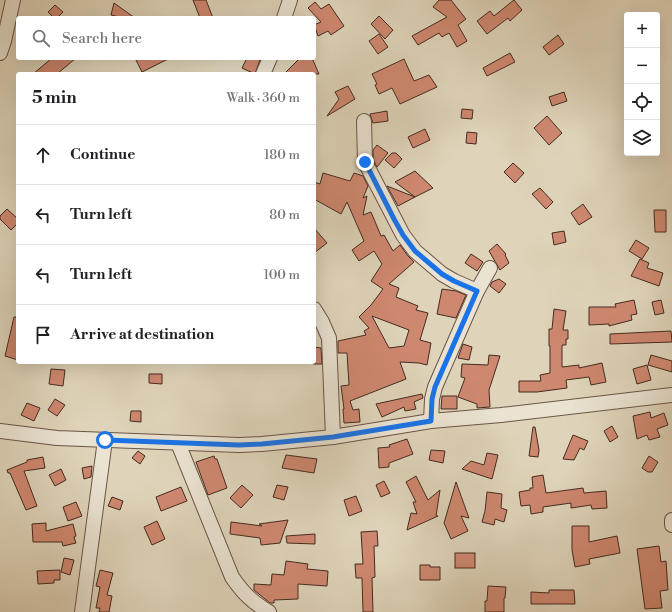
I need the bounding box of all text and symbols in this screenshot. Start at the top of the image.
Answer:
map controls [624,12,660,156]
button: + [624,12,660,48]
search box [16,16,316,60]
icon: search [30,27,52,49]
text: Search here [62,29,142,48]
button: − [624,48,660,84]
button: locate [624,84,660,120]
text: 5 min [32,87,77,109]
text: Walk · 360 m [227,90,300,106]
button: layers [624,120,660,156]
icon: ahead [32,144,54,166]
text: Continue [70,145,135,164]
text: 180 m [264,147,300,163]
route end [356,153,374,171]
icon: left [32,204,54,226]
text: Turn left [70,205,132,224]
text: 80 m [269,207,300,223]
icon: left [32,264,54,286]
text: Turn left [70,265,132,284]
text: 100 m [264,267,300,283]
icon: arrive [32,324,54,346]
text: Arrive at destination [70,325,214,344]
route start [96,431,114,449]

